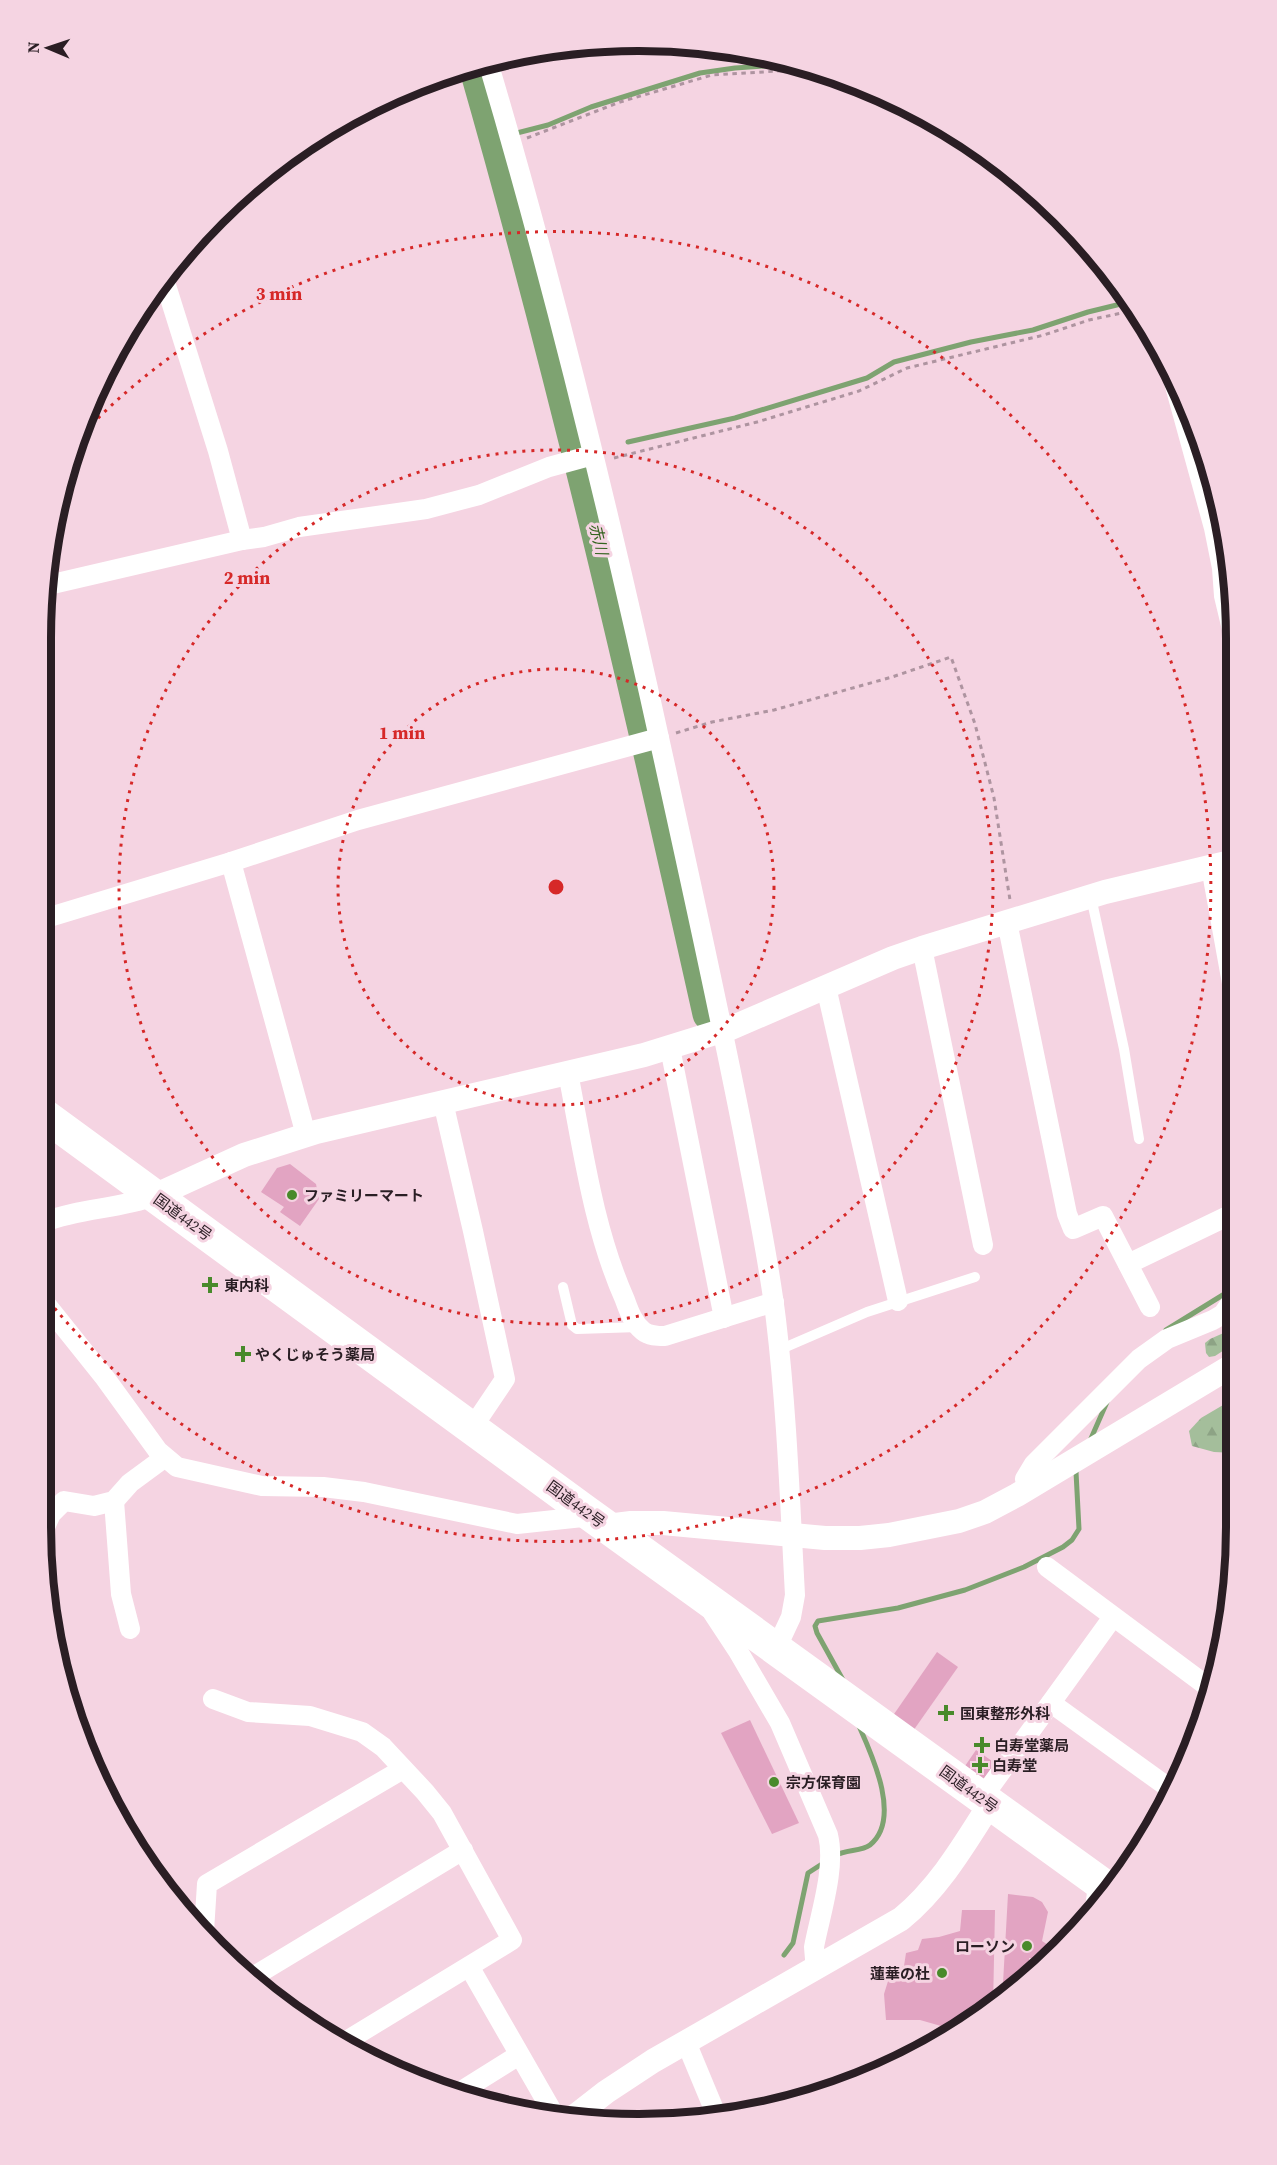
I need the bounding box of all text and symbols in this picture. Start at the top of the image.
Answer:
north arrow [18,18,78,78]
text: N [22,41,44,54]
text: 3 min [256,281,302,306]
water label: 赤川 [585,521,614,559]
text: 2 min [224,565,270,590]
text: 1 min [379,720,425,745]
centre of rings [546,877,566,897]
place label: ファミリーマート [304,1185,424,1206]
marker: ファミリーマート [285,1188,299,1202]
street label: 国道442号 [150,1189,216,1245]
place label: 東内科 [224,1275,269,1296]
marker: 東内科 [201,1276,219,1294]
place label: やくじゅそう薬局 [255,1344,375,1365]
marker: やくじゅそう薬局 [236,1347,250,1361]
street label: 国道442号 [543,1476,609,1532]
place label: 国東整形外科 [960,1703,1050,1724]
marker: 国東整形外科 [937,1704,955,1722]
place label: 白寿堂薬局 [994,1735,1069,1756]
marker: 白寿堂薬局 [975,1738,989,1752]
place label: 白寿堂 [992,1755,1037,1776]
marker: 白寿堂 [973,1758,987,1772]
street label: 国道442号 [936,1761,1002,1817]
place label: 宗方保育園 [786,1772,861,1793]
marker: 宗方保育園 [767,1775,781,1789]
place label: ローソン [955,1936,1015,1957]
marker: ローソン [1020,1939,1034,1953]
place label: 蓮華の杜 [870,1963,930,1984]
marker: 蓮華の杜 [935,1966,949,1980]

